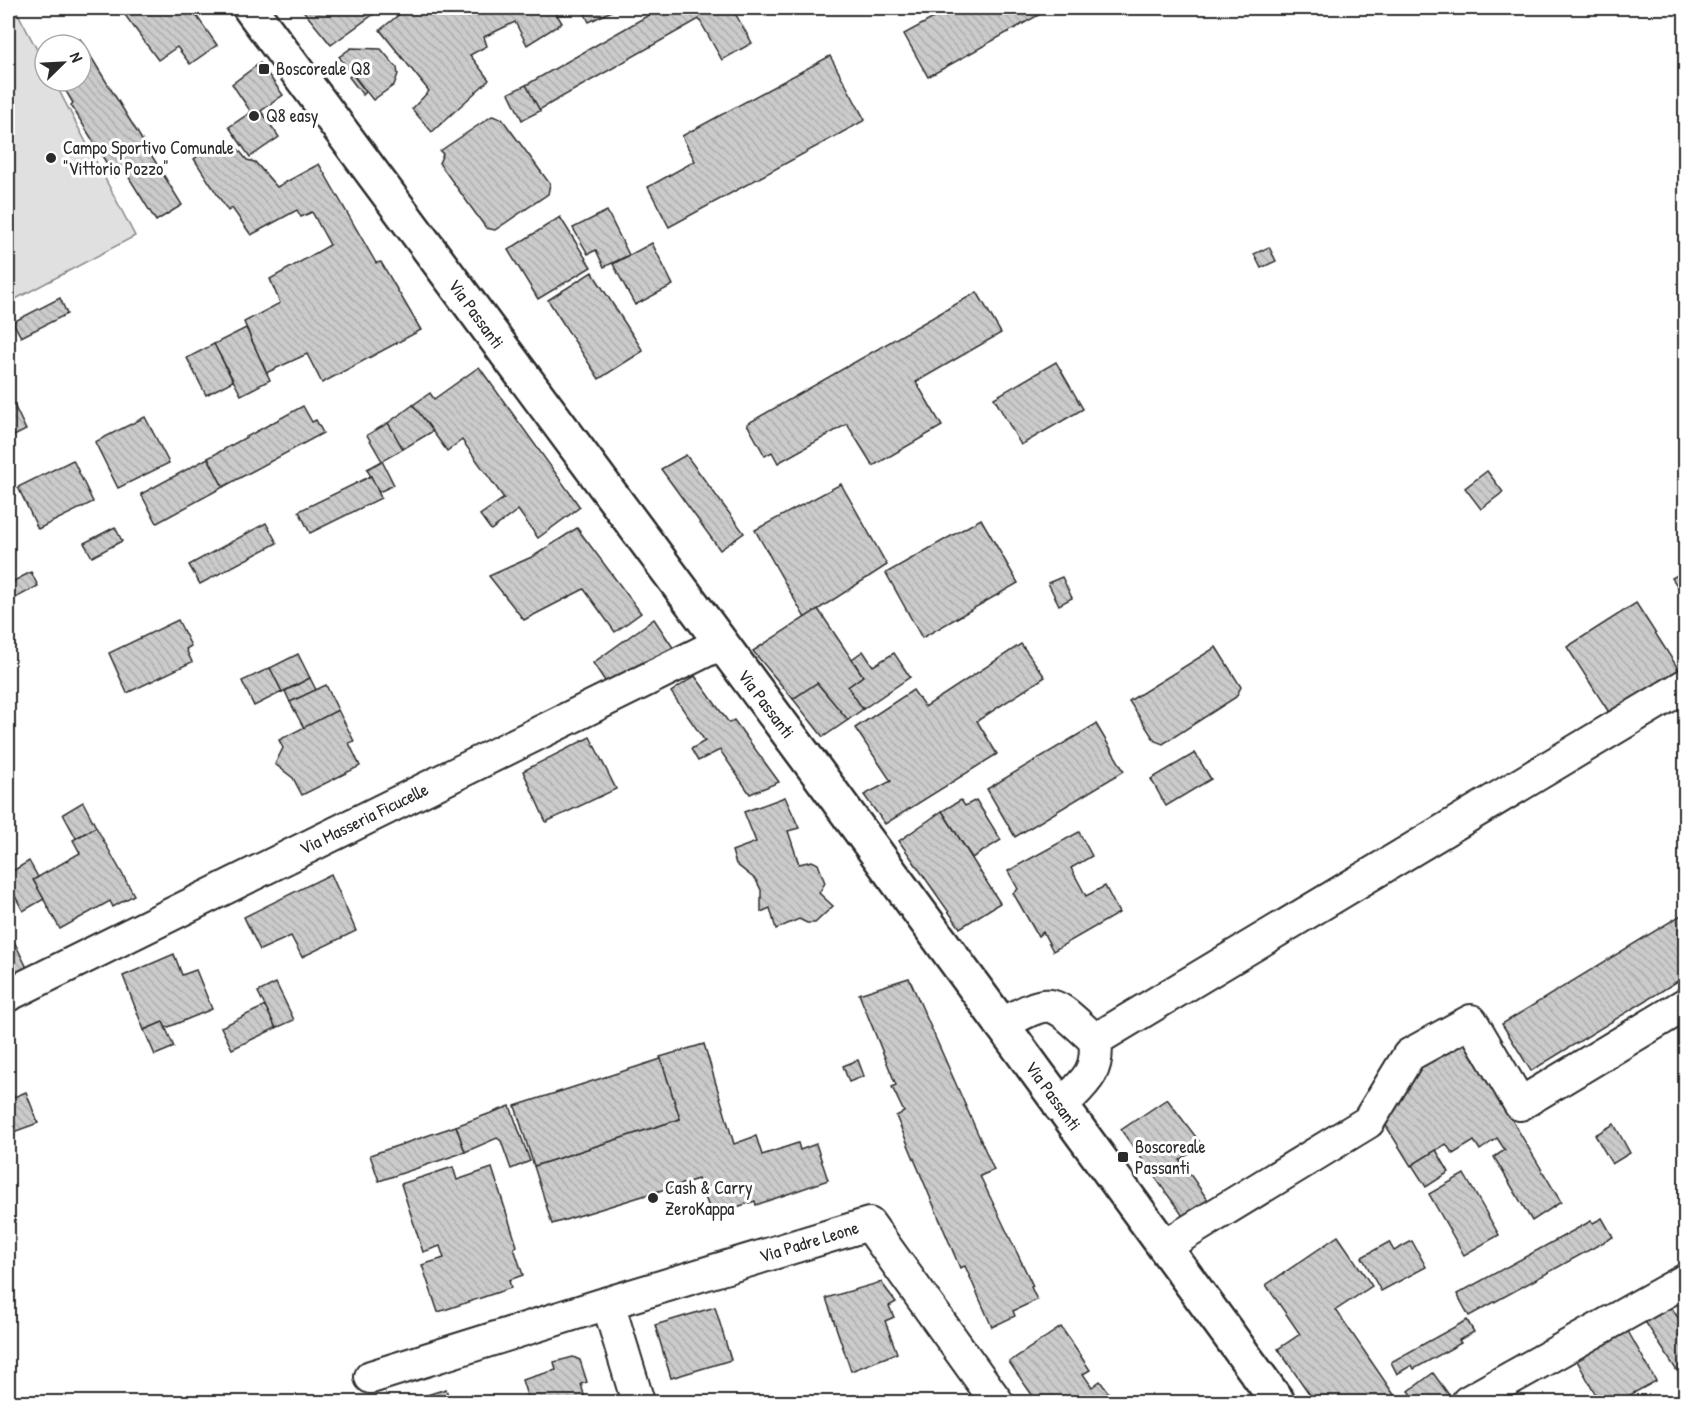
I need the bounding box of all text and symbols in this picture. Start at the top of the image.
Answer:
north arrow [33,33,93,93]
text: N [65,49,89,66]
place label: Boscoreale Q8 [276,56,371,81]
marker: Boscoreale Q8 [257,62,271,76]
place label: Q8 easy [266,103,319,128]
marker: Q8 easy [247,109,261,123]
place label: Campo Sportivo Comunale "Vittorio Pozzo" [63,135,234,181]
marker: Campo Sportivo Comunale "Vittorio Pozzo" [44,151,58,165]
street label: Via Passanti [443,274,510,354]
street label: Via Passanti [732,664,801,743]
street label: Via Masseria Ficucelle [295,777,432,861]
street label: Via Passanti [1020,1056,1087,1136]
place label: Boscoreale Passanti [1135,1134,1206,1180]
marker: Boscoreale Passanti [1116,1150,1130,1164]
place label: Cash & Carry ZeroKappa [665,1175,753,1221]
marker: Cash & Carry ZeroKappa [646,1191,660,1205]
street label: Via Padre Leone [756,1215,862,1268]

